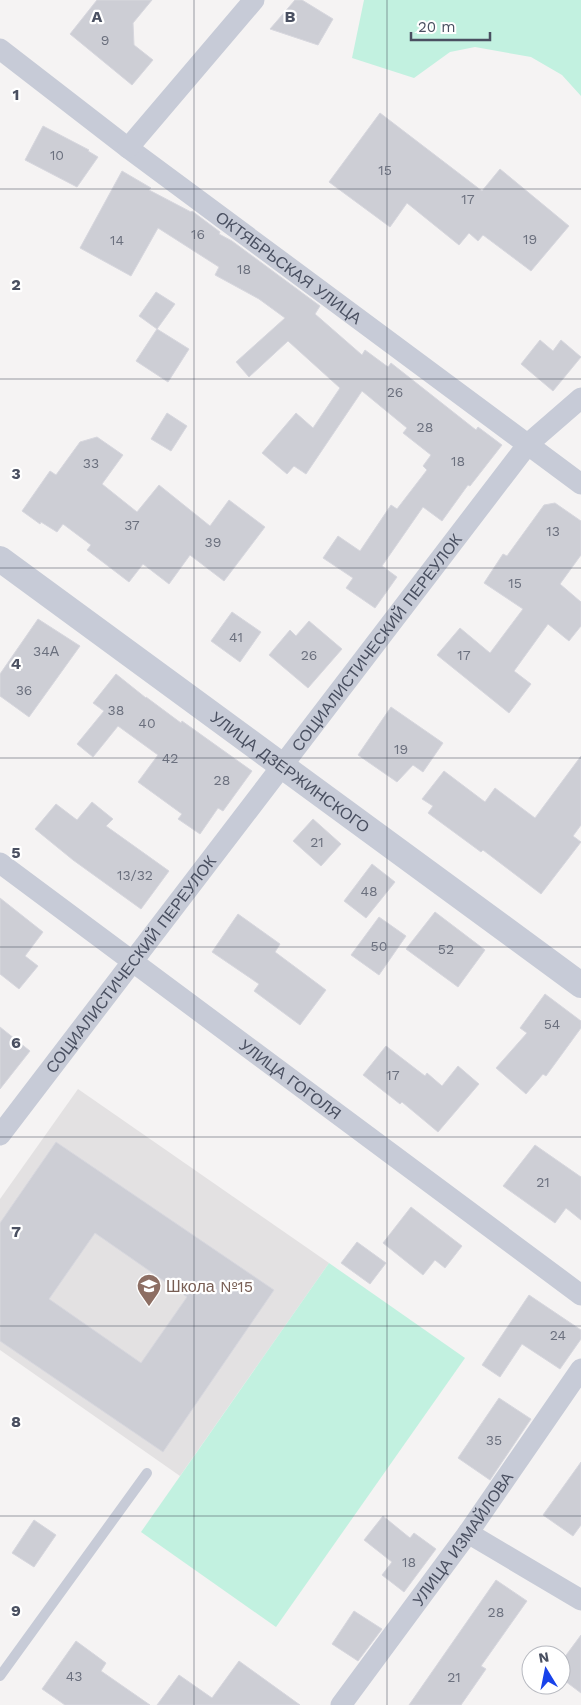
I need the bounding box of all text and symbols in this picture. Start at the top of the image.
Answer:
text: A [92,7,103,26]
text: B [285,7,296,26]
scale bar [411,10,490,42]
text: 20 m [418,18,456,36]
house number: 9 [101,32,109,48]
text: 1 [13,85,19,104]
house number: 10 [50,147,64,163]
house number: 15 [378,162,392,178]
house number: 17 [461,191,475,207]
street label: ОКТЯБРЬСКАЯ УЛИЦА [212,207,366,328]
house number: 16 [191,226,205,242]
house number: 19 [523,231,537,247]
house number: 14 [110,232,124,248]
house number: 18 [237,261,251,277]
text: 2 [11,275,21,294]
house number: 26 [387,384,403,400]
house number: 28 [417,419,433,435]
house number: 18 [451,453,465,469]
house number: 33 [83,455,99,471]
text: 3 [11,464,21,483]
house number: 37 [124,517,140,533]
house number: 13 [546,523,560,539]
street label: СОЦИАЛИСТИЧЕСКИЙ ПЕРЕУЛОК [287,529,466,755]
house number: 39 [205,534,221,550]
house number: 15 [508,575,522,591]
house number: 41 [229,629,243,645]
house number: 34А [33,643,60,659]
house number: 26 [301,647,317,663]
house number: 17 [457,647,471,663]
text: 4 [11,654,21,673]
house number: 36 [16,682,32,698]
house number: 38 [108,702,124,718]
street label: УЛИЦА ДЗЕРЖИНСКОГО [207,707,374,836]
house number: 40 [138,715,156,731]
house number: 19 [394,741,408,757]
house number: 42 [162,750,178,766]
house number: 28 [214,772,230,788]
house number: 21 [310,834,324,850]
text: 5 [11,843,21,862]
street label: СОЦИАЛИСТИЧЕСКИЙ ПЕРЕУЛОК [41,851,220,1077]
house number: 13/32 [117,867,153,883]
house number: 48 [360,883,378,899]
house number: 50 [371,938,387,954]
house number: 52 [438,941,454,957]
house number: 54 [544,1016,560,1032]
text: 6 [11,1033,21,1052]
street label: УЛИЦА ГОГОЛЯ [236,1035,345,1123]
house number: 17 [386,1067,400,1083]
house number: 21 [536,1174,550,1190]
text: 7 [11,1222,21,1241]
school or university icon: Школа №15 [136,1273,162,1307]
place label: Школа №15 [166,1277,253,1296]
house number: 24 [550,1327,566,1343]
text: 8 [11,1412,21,1431]
house number: 35 [486,1432,502,1448]
street label: УЛИЦА ИЗМАЙЛОВА [408,1468,517,1609]
house number: 18 [402,1554,416,1570]
text: 9 [11,1601,21,1620]
house number: 28 [488,1604,504,1620]
north arrow [521,1645,571,1695]
text: N [537,1648,550,1666]
house number: 43 [66,1668,82,1684]
house number: 21 [447,1669,461,1685]

